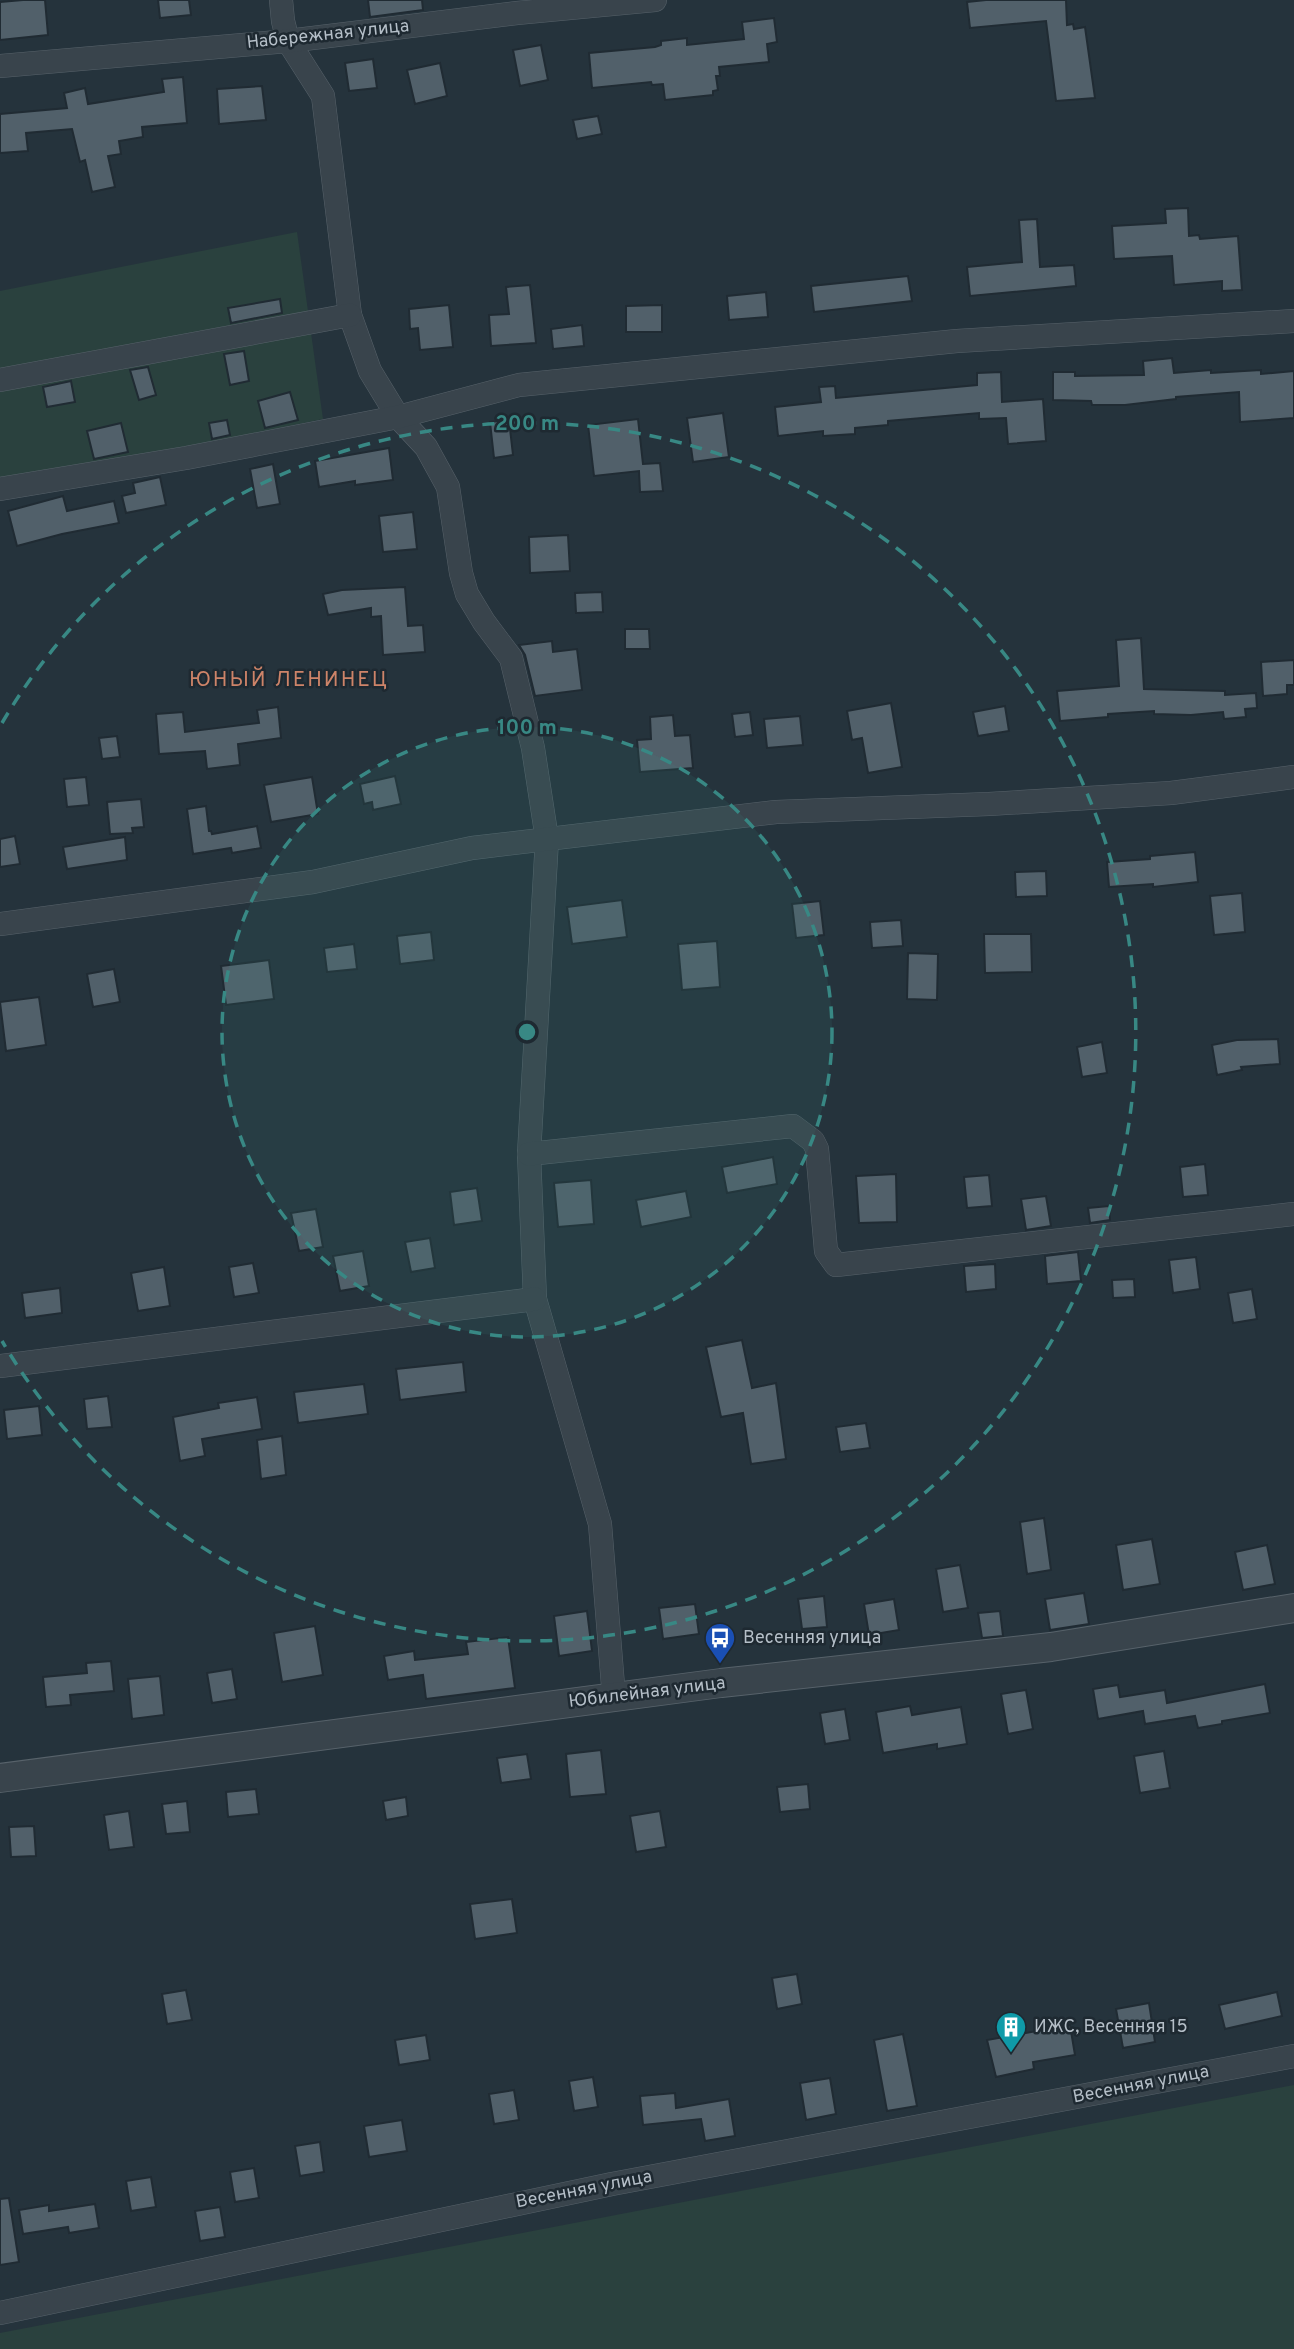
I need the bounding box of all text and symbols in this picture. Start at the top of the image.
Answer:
street label: Набережная улица [246,15,410,55]
text: 200 m [495,411,559,438]
district label: ЮНЫЙ ЛЕНИНЕЦ [189,666,389,694]
text: 100 m [497,715,557,742]
centre of rings [515,1020,539,1044]
bus stop icon: Весенняя улица [703,1621,737,1665]
place label: Весенняя улица [743,1627,881,1650]
street label: Юбилейная улица [567,1672,727,1714]
building icon: ИЖС, Весенняя 15 [994,2010,1028,2054]
place label: ИЖС, Весенняя 15 [1034,2016,1188,2039]
street label: Весенняя улица [1071,2061,1211,2109]
street label: Весенняя улица [514,2166,654,2214]

